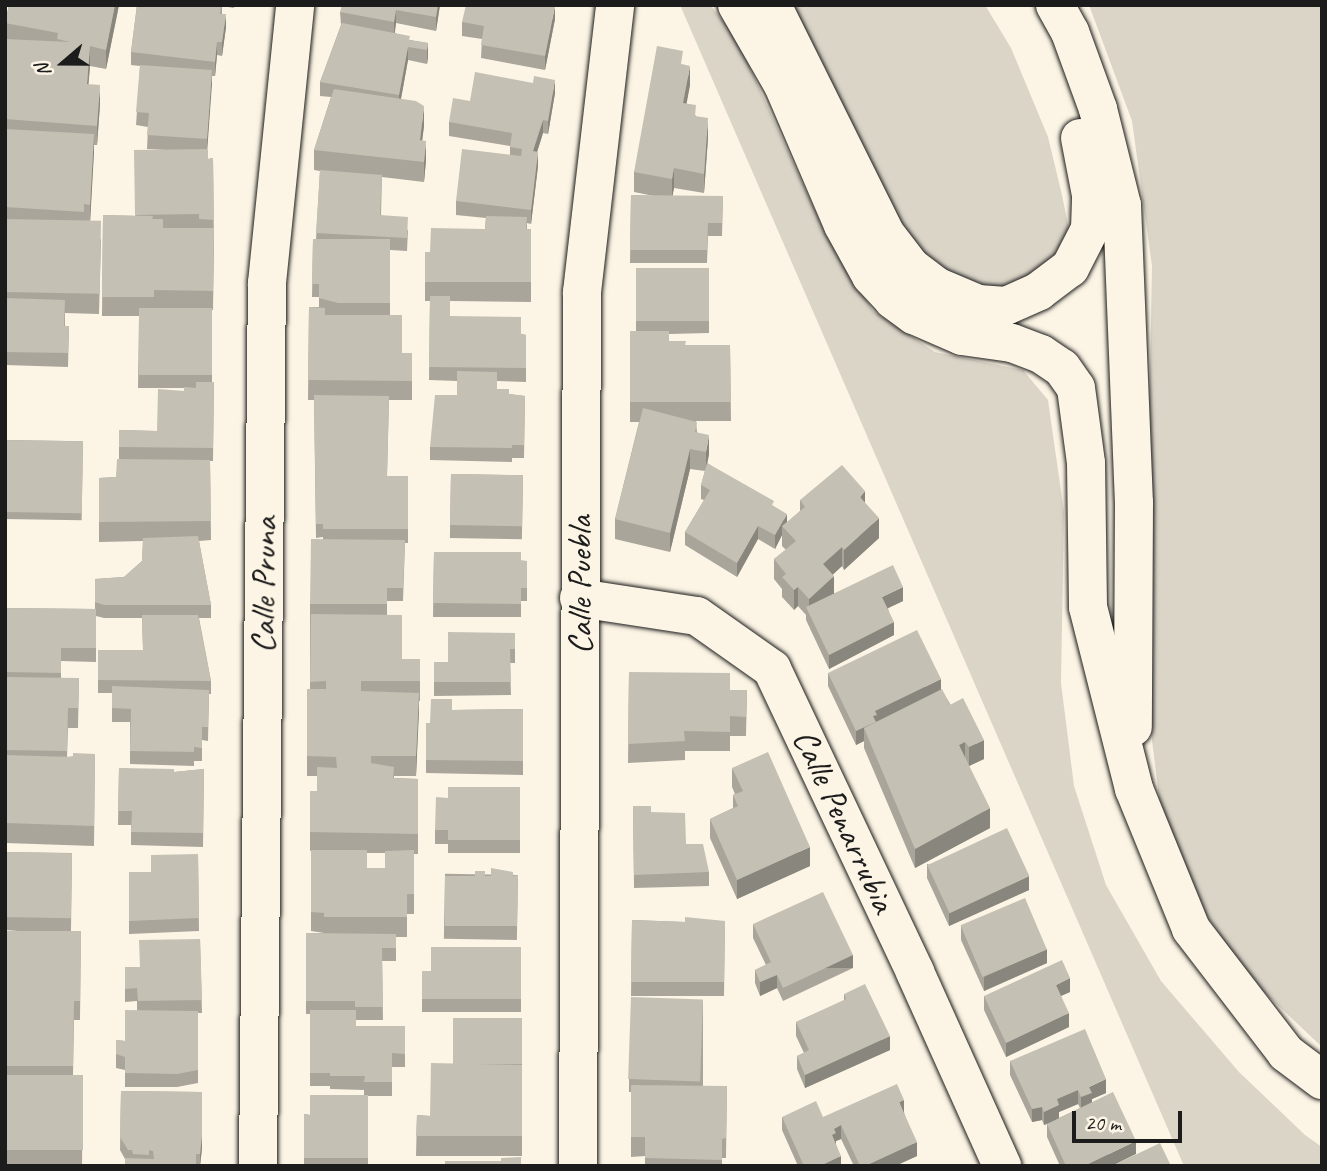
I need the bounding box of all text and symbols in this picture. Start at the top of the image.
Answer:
north arrow [28,28,98,98]
text: N [30,61,57,80]
street label: Calle Puebla [559,516,601,654]
street label: Calle Pruna [242,517,286,653]
street label: Calle Penarrubia [784,724,904,918]
scale bar [1075,1098,1185,1142]
text: 20 m [1085,1110,1121,1136]

